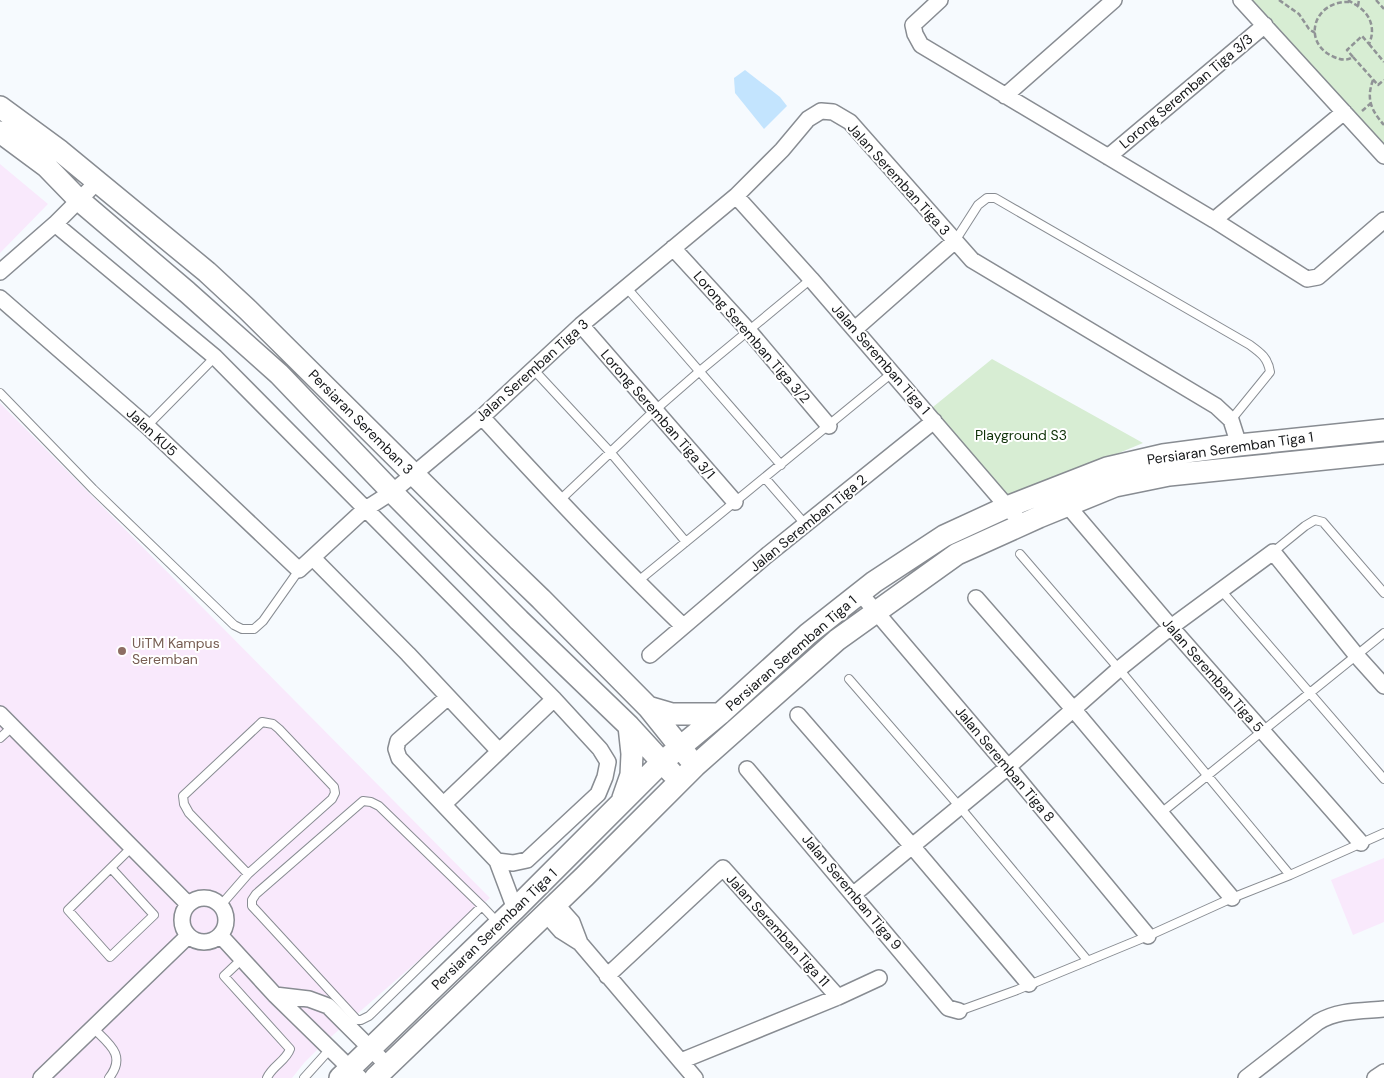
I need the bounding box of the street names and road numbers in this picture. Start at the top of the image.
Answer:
street label: Lorong Seremban Tiga 3/3 [1116,30,1256,152]
street label: Jalan Seremban Tiga 3 [844,119,954,239]
street label: Lorong Seremban Tiga 3/2 [690,267,814,407]
street label: Jalan Seremban Tiga 1 [828,300,934,418]
street label: Jalan Seremban Tiga 3 [472,315,592,425]
street label: Lorong Seremban Tiga 3/1 [597,346,719,482]
street label: Persiaran Seremban 3 [305,366,417,478]
street label: Jalan KU5 [123,404,181,460]
street label: Persiaran Seremban Tiga 1 [1146,427,1314,469]
street label: Jalan Seremban Tiga 2 [746,470,870,576]
street label: Persiaran Seremban Tiga 1 [722,591,860,715]
street label: Jalan Seremban Tiga 5 [1158,614,1268,736]
street label: Jalan Seremban Tiga 8 [951,702,1059,826]
street label: Jalan Seremban Tiga 9 [798,830,906,954]
street label: Persiaran Seremban Tiga 1 [427,864,561,994]
street label: Jalan Seremban Tiga 11 [723,870,833,990]

